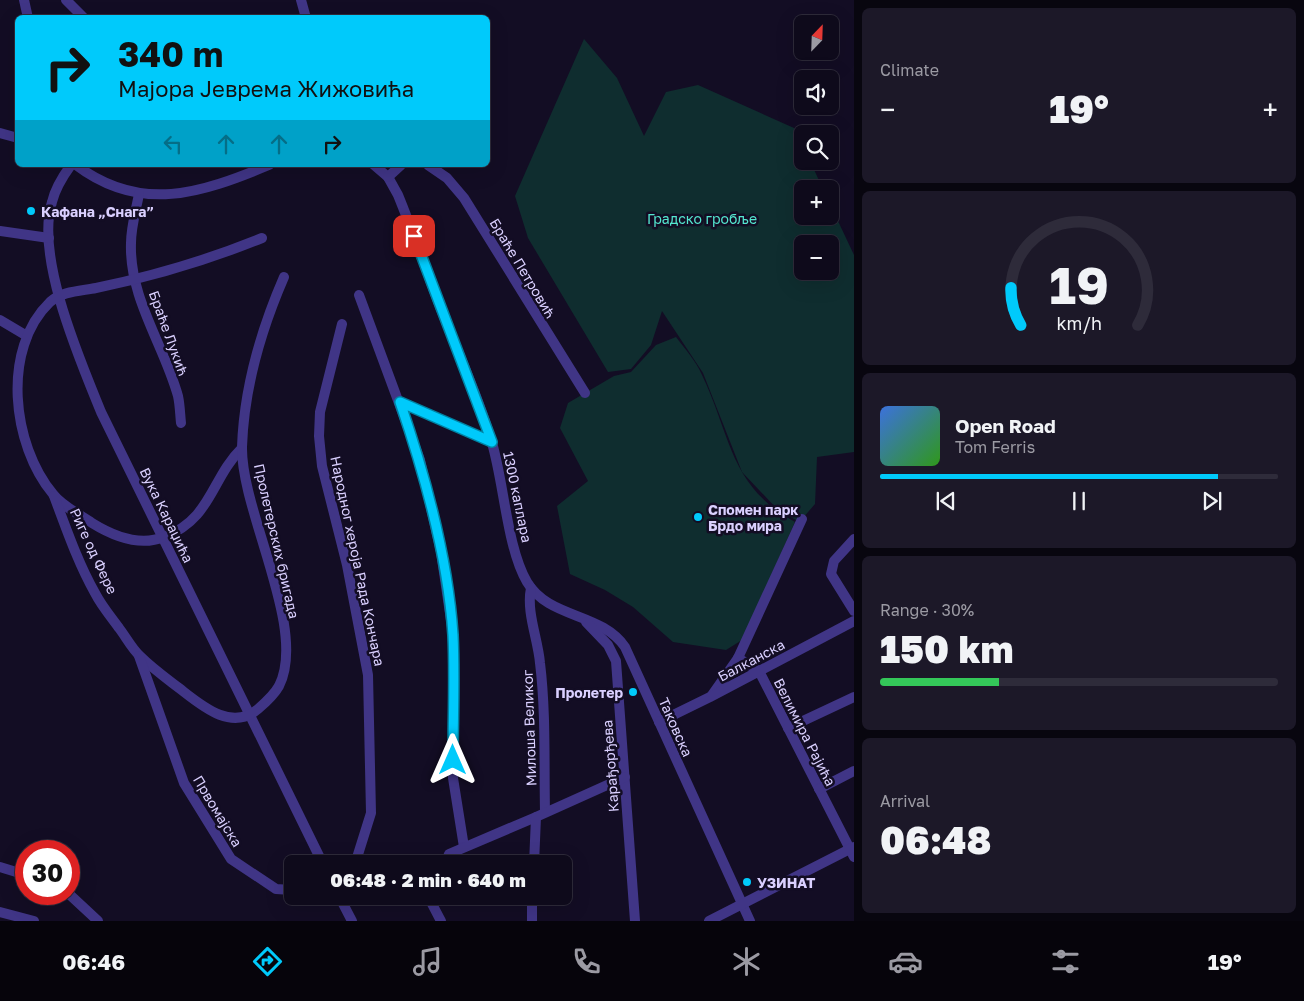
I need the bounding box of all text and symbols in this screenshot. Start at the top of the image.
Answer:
north arrow [794,15,839,60]
map controls [794,15,839,280]
text: 340 m [118,33,223,75]
icon: right [35,35,100,100]
text: Climate [880,60,939,80]
button: sound [794,70,839,115]
text: Мајора Јеврема Жижовића [118,75,414,102]
text: 19° [1049,86,1109,131]
text: − [880,93,895,126]
text: + [1263,93,1278,126]
button: search [794,125,839,170]
icon: left [159,130,187,158]
icon: ahead [212,130,240,158]
icon: ahead [265,130,293,158]
icon: right [318,130,346,158]
button: + [794,180,839,225]
place label: Кафана „Снага” [41,203,154,220]
marker: Кафана „Снага” [25,205,37,217]
park label: Градско гробље [647,210,757,227]
pin [393,215,435,257]
street label: Браће Петровић [486,215,560,321]
icon: arrive [400,222,428,250]
button: − [794,235,839,280]
text: 19 [1049,253,1109,315]
street label: Браће Лукић [146,288,192,378]
text: km/h [1056,312,1102,334]
text: Open Road [955,414,1056,437]
text: Tom Ferris [955,437,1035,457]
street label: 1300 каплара [500,450,536,544]
street label: Народног хероја Рада Кончара [327,454,389,668]
street label: Пролетерских бригада [251,462,303,620]
street label: Вука Караџића [137,465,197,565]
icon: previous [932,487,960,515]
icon: pause [1065,487,1093,515]
icon: next [1198,487,1226,515]
place label: Спомен парк Брдо мира [708,501,798,534]
street label: Риге од Фере [67,505,121,597]
marker: Спомен парк Брдо мира [692,511,704,523]
text: Range · 30% [880,600,974,620]
text: 150 km [880,626,1014,671]
street label: Балканска [715,635,787,685]
street label: Милоша Великог [518,669,540,787]
street label: Велимира Рајића [770,675,840,789]
place label: Пролетер [555,684,623,701]
marker: Пролетер [627,686,639,698]
street label: Таковска [655,695,697,759]
street label: Карађорђева [598,719,622,813]
position arrow [426,733,478,785]
street label: Првомајска [190,772,246,850]
text: Arrival [880,791,930,811]
text: 06:48 [880,817,991,862]
speed limit sign: 30 [15,840,80,905]
text: 06:48 · 2 min · 640 m [330,868,526,891]
place label: УЗИНАТ [757,874,815,891]
marker: УЗИНАТ [741,876,753,888]
icon: directions [250,944,285,979]
icon: music [410,944,445,979]
icon: phone [569,944,604,979]
icon: climate [729,944,764,979]
icon: car [888,944,923,979]
icon: filters [1048,944,1083,979]
text: 06:46 [62,948,125,975]
text: 19° [1208,948,1242,975]

